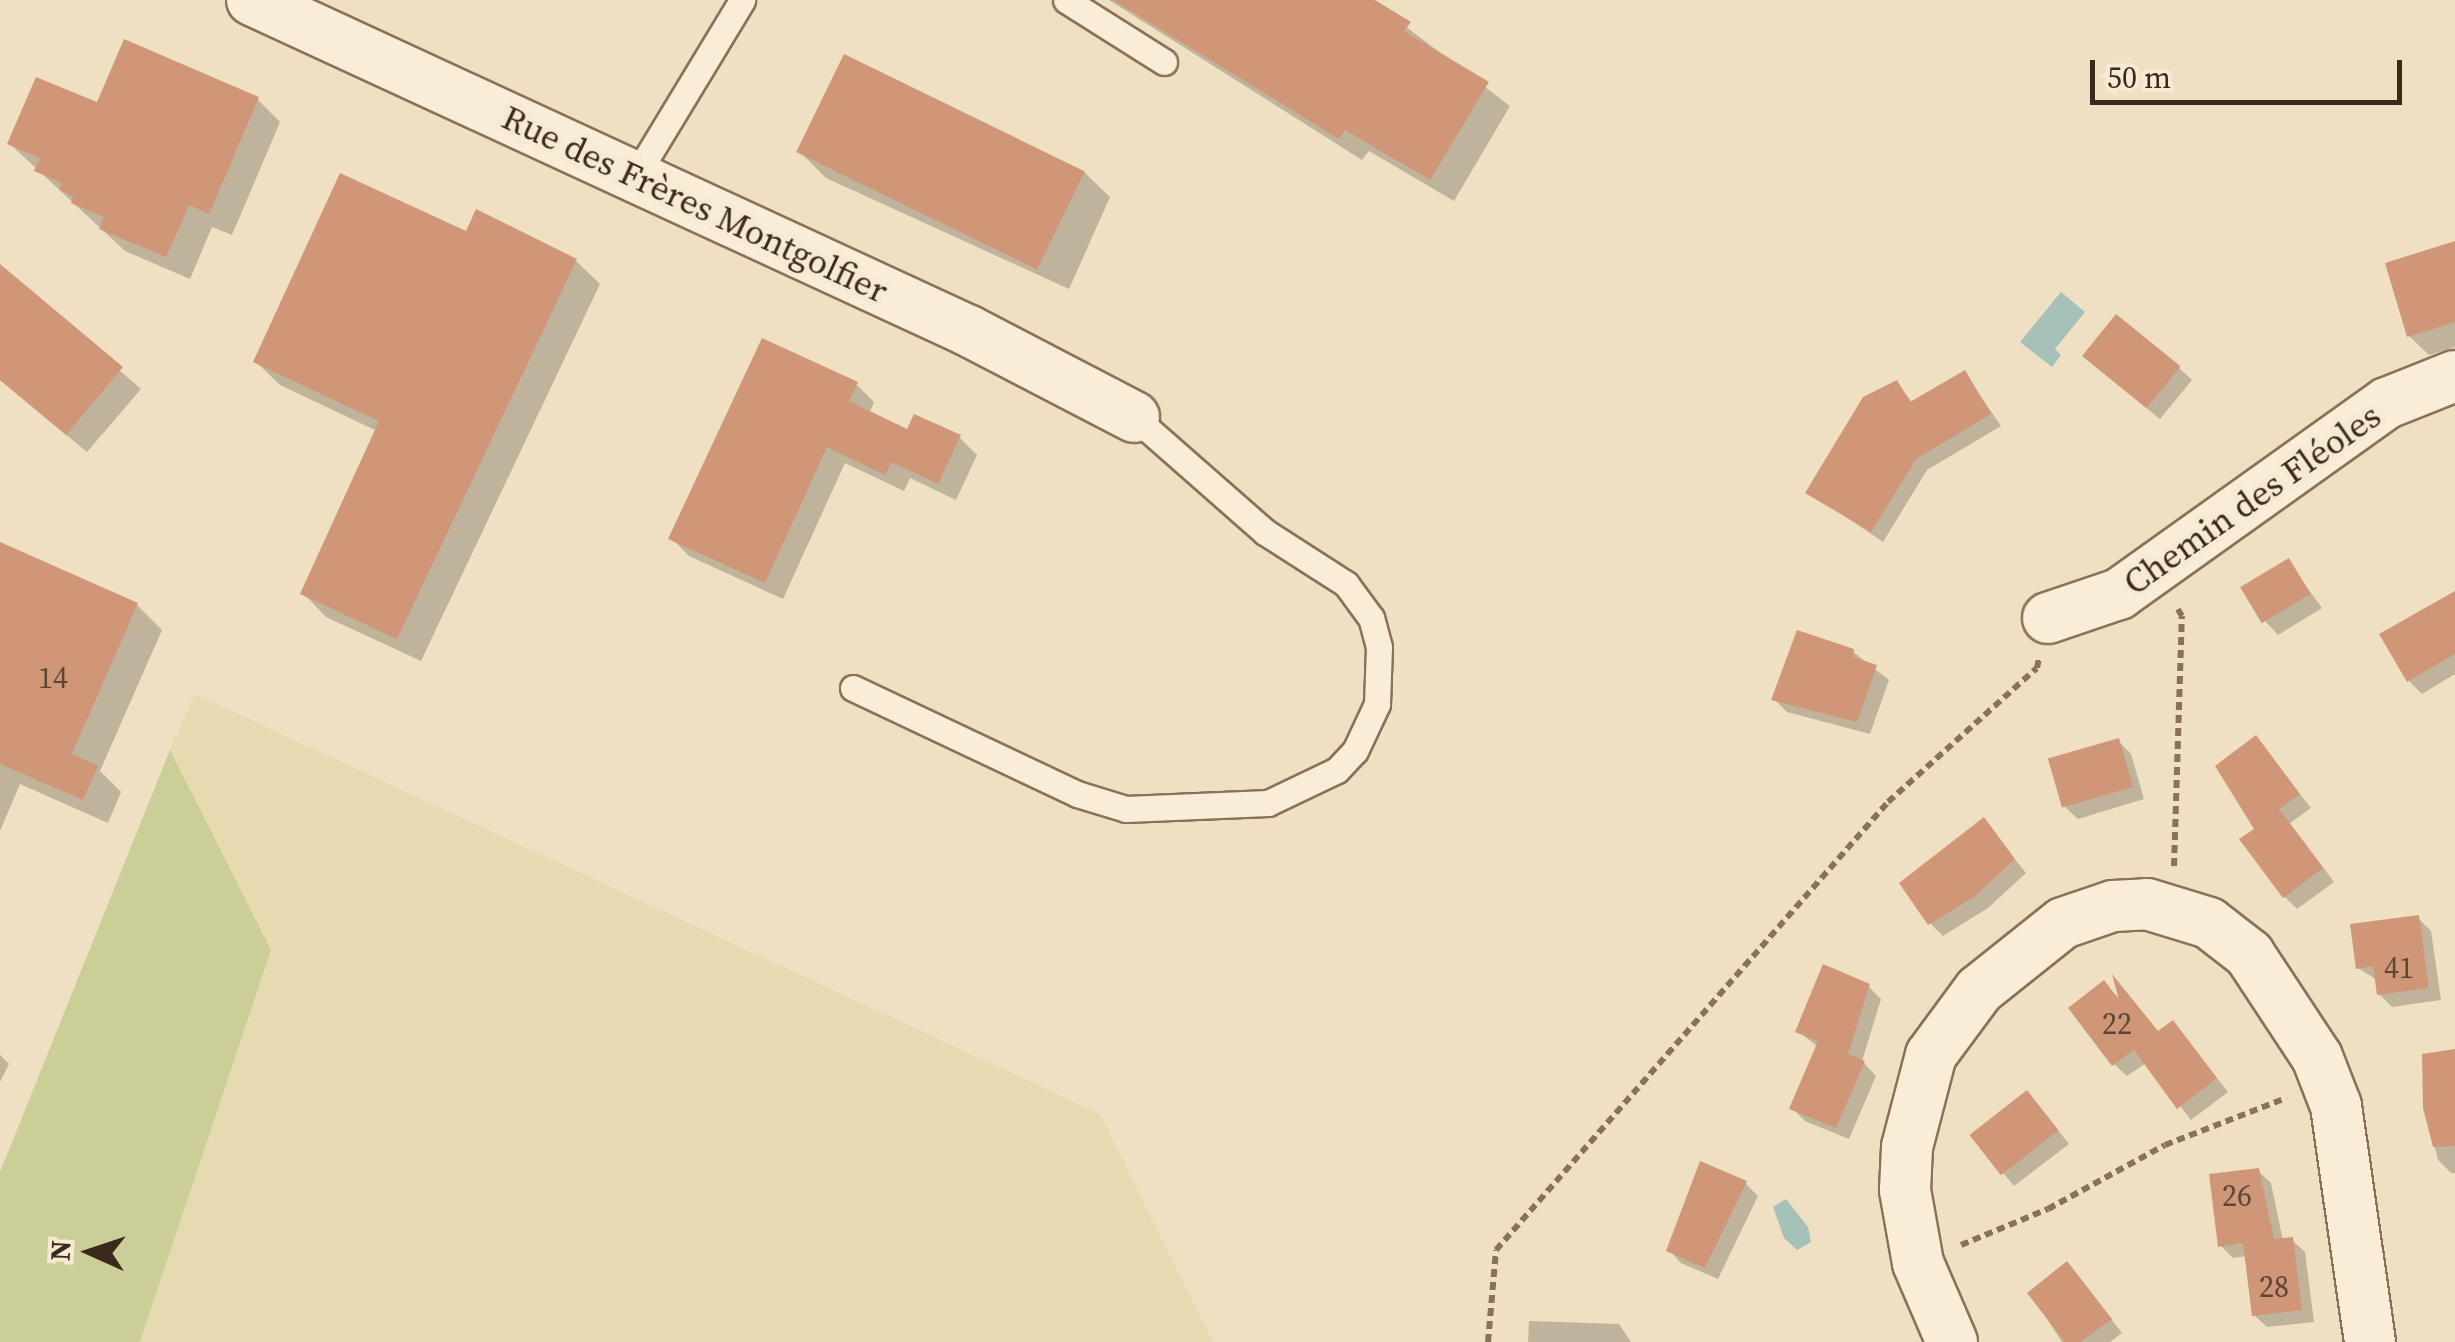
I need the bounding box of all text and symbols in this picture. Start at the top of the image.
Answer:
scale bar [2095,40,2408,102]
text: 50 m [2107,57,2171,98]
street label: Rue des Frères Montgolfier [496,96,894,312]
street label: Chemin des Fléoles [2115,395,2389,603]
house number: 14 [38,660,68,696]
house number: 41 [2384,950,2414,986]
house number: 22 [2102,1006,2132,1042]
house number: 26 [2222,1178,2252,1214]
north arrow [40,1202,140,1302]
text: N [41,1239,80,1262]
house number: 28 [2259,1269,2289,1305]

